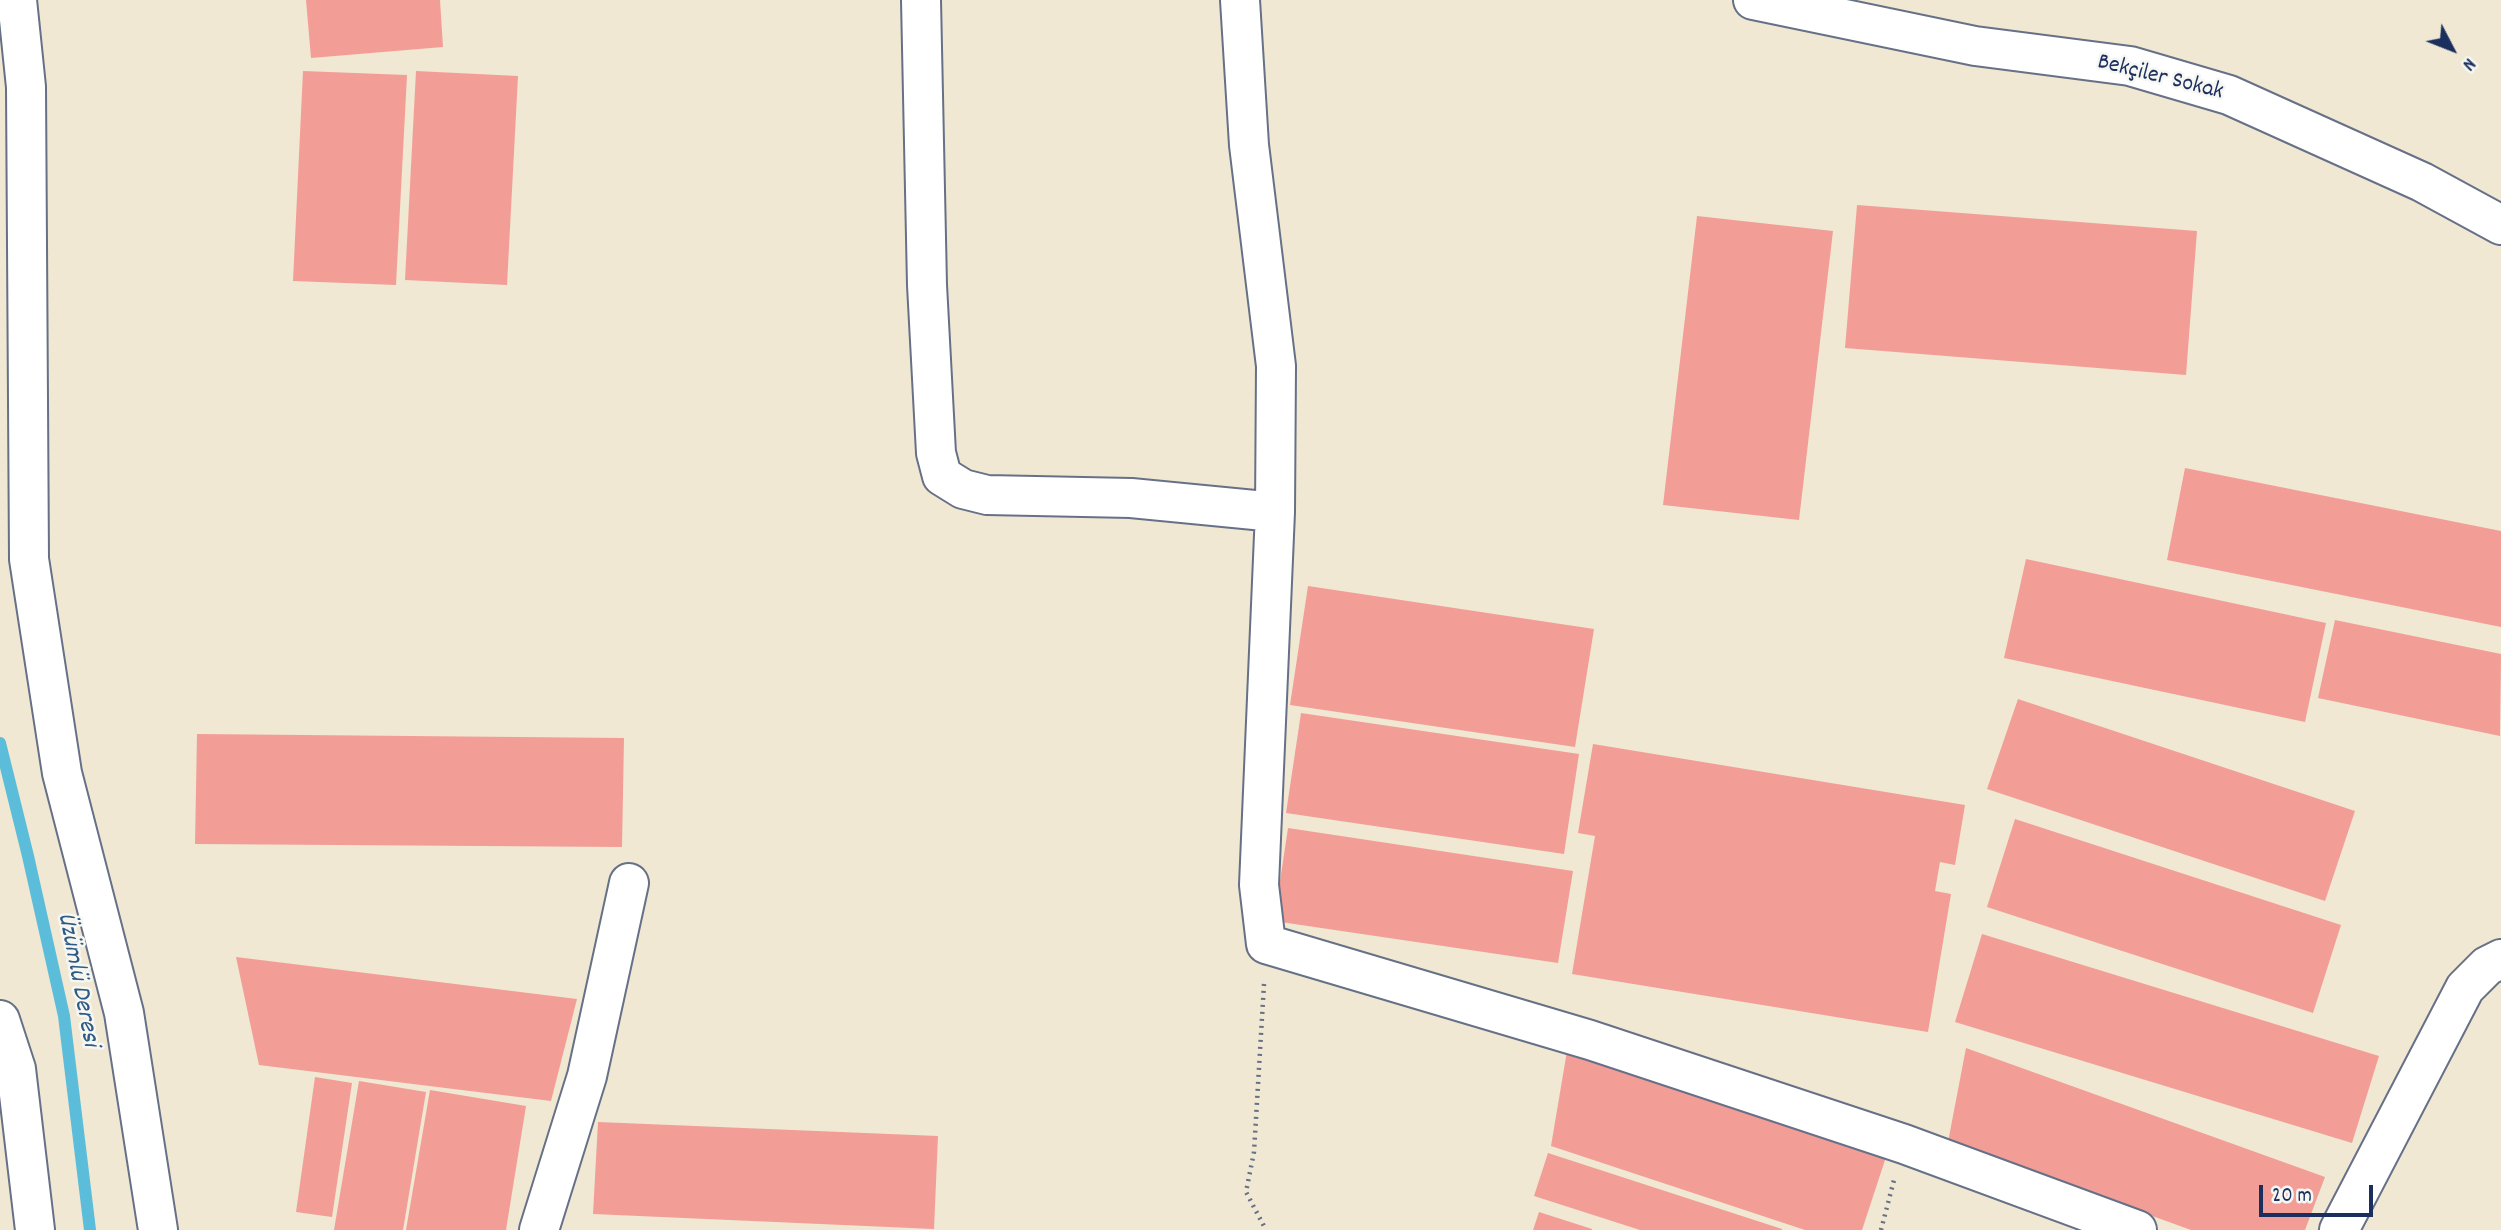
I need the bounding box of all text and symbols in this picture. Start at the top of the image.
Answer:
north arrow [2417,14,2487,84]
street label: Bekçiler Sokak [2094,49,2226,109]
text: N [2455,51,2481,76]
water label: Üzümlü Deresi [48,910,104,1050]
scale bar [2263,1170,2377,1214]
text: 20 m [2272,1182,2312,1212]

